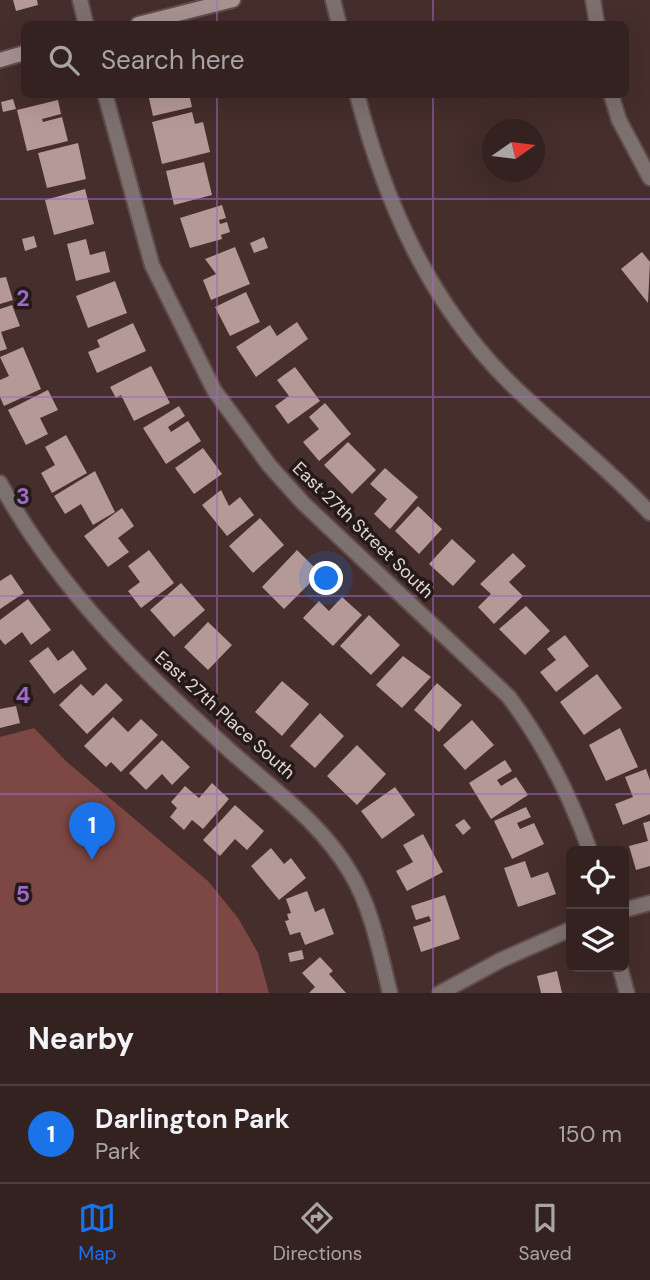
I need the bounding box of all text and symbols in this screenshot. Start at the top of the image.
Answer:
search box [21,21,629,98]
icon: search [45,41,83,79]
text: Search here [101,43,244,77]
north arrow [482,119,545,182]
text: 2 [16,283,30,313]
street label: East 27th Street South [287,456,439,604]
text: 3 [16,481,30,511]
your location [309,561,343,595]
street label: East 27th Place South [150,646,300,784]
text: 4 [16,680,31,710]
pin: 1 [69,802,115,860]
map controls [566,846,629,972]
button: locate [566,846,629,909]
text: 5 [16,879,30,909]
button: layers [566,909,629,972]
text: Nearby [28,1019,134,1058]
text: Darlington Park [95,1102,290,1136]
text: 1 [47,1119,55,1149]
text: 150 m [558,1119,622,1149]
text: Park [95,1136,140,1166]
tab: Map [78,1199,116,1266]
tab: Directions [273,1199,362,1266]
tab: Saved [519,1199,572,1266]

